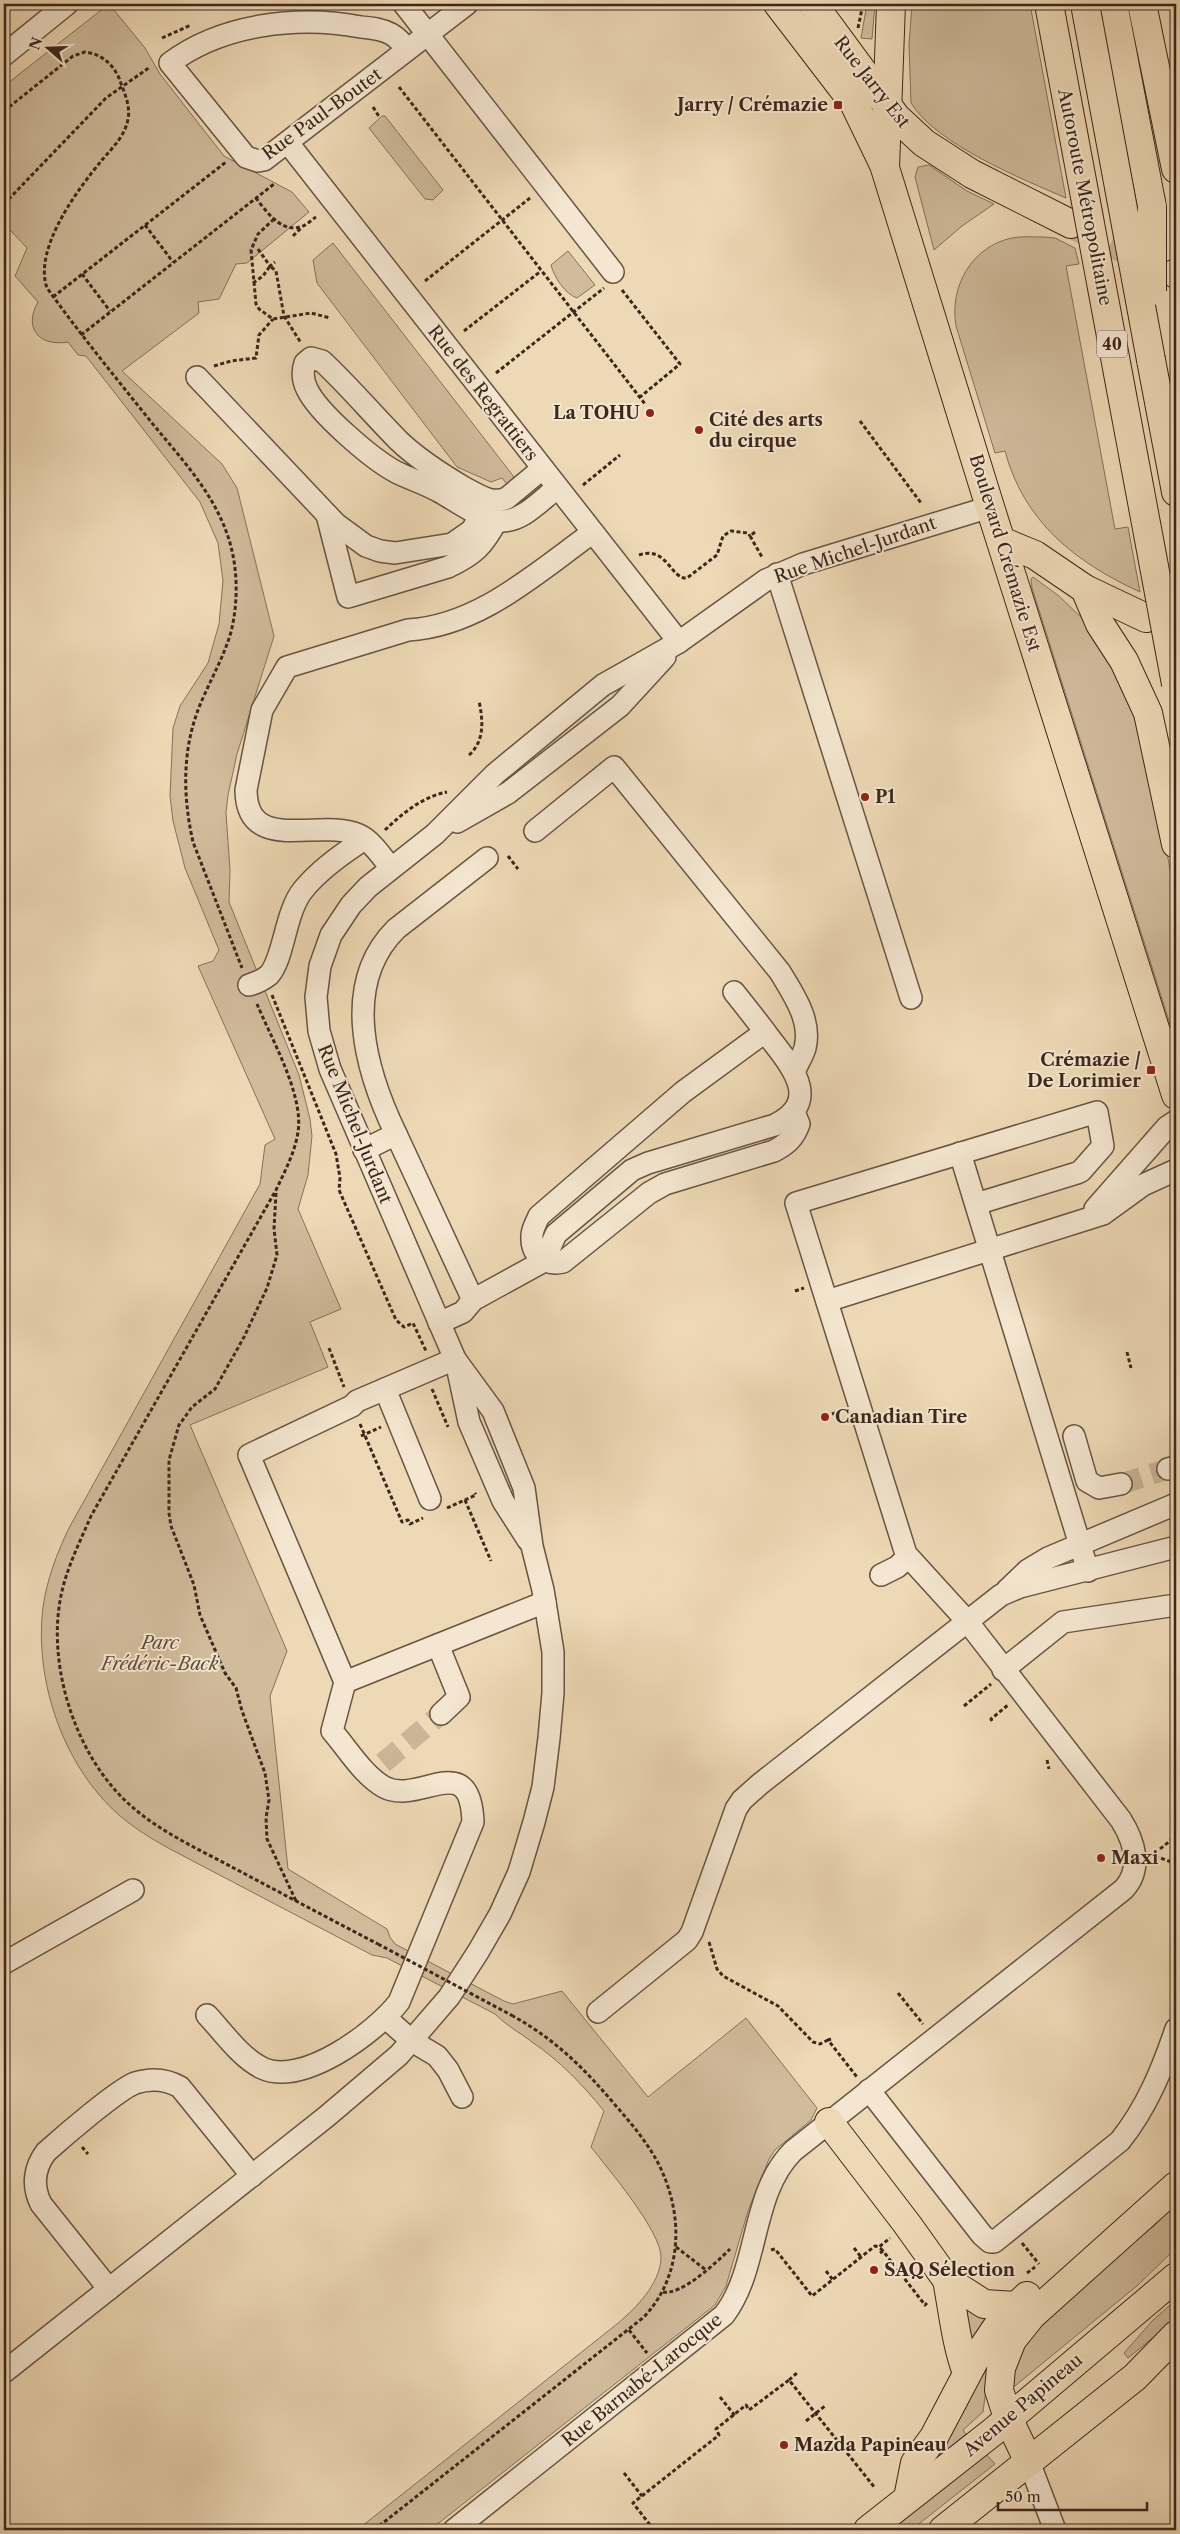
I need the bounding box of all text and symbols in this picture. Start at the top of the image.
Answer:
north arrow [22,22,72,72]
street label: Rue Jarry Est [829,32,915,133]
text: N [25,35,46,52]
street label: Rue Paul-Boutet [258,63,387,165]
street label: Autoroute Métropolitaine [1053,86,1117,307]
place label: Jarry / Crémazie [674,94,828,116]
marker: Jarry / Crémazie [832,99,844,111]
street label: Rue des Regrattiers [423,321,543,465]
road number: 40 [1097,330,1127,358]
place label: La TOHU [553,402,640,424]
marker: La TOHU [644,407,656,419]
place label: Cité des arts du cirque [709,409,823,452]
marker: Cité des arts du cirque [693,424,705,436]
street label: Boulevard Crémazie Est [964,452,1046,655]
street label: Rue Michel-Jurdant [771,512,939,588]
place label: P1 [875,786,895,808]
marker: P1 [859,791,871,803]
street label: Rue Michel-Jurdant [313,1041,397,1207]
place label: Crémazie / De Lorimier [1027,1049,1141,1092]
marker: Crémazie / De Lorimier [1145,1064,1157,1076]
place label: Canadian Tire [835,1406,967,1428]
marker: Canadian Tire [819,1411,831,1423]
park label: Parc Frédéric-Back [99,1632,219,1675]
place label: Maxi [1111,1847,1159,1869]
marker: Maxi [1095,1852,1107,1864]
place label: SAQ Sélection [884,2259,1016,2281]
marker: SAQ Sélection [868,2264,880,2276]
street label: Rue Barnabé-Larocque [557,2309,727,2451]
street label: Avenue Papineau [958,2349,1087,2462]
place label: Mazda Papineau [794,2434,947,2456]
marker: Mazda Papineau [778,2439,790,2451]
scale bar [998,2479,1146,2511]
text: 50 m [1005,2487,1041,2506]

